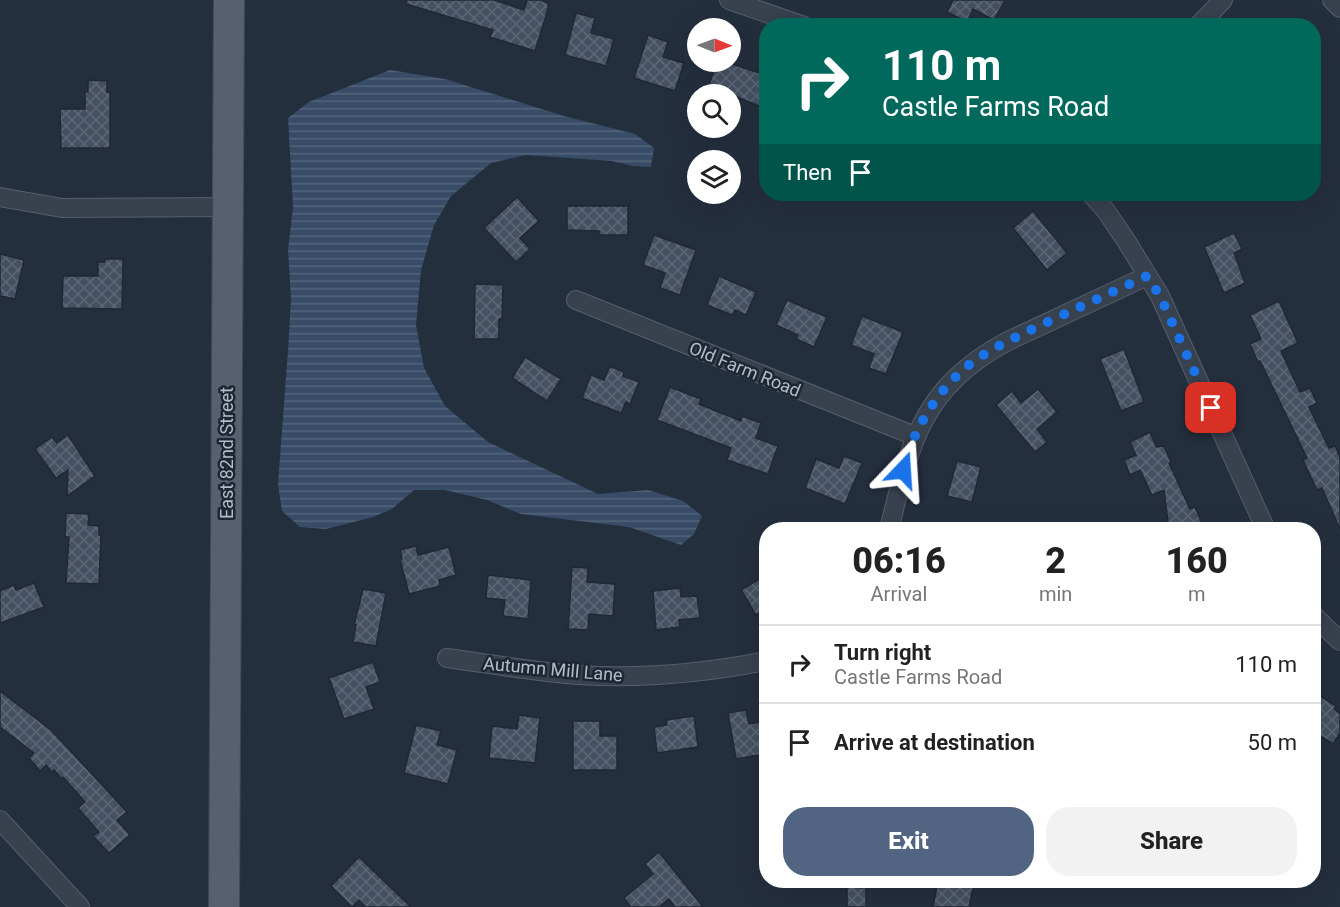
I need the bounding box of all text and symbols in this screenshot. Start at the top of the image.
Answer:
north arrow [687,18,741,72]
map controls [687,18,741,204]
text: 110 m [882,41,1001,90]
icon: right [783,42,861,120]
button: search [687,84,741,138]
text: Castle Farms Road [882,91,1109,123]
button: layers [687,150,741,204]
icon: arrive [844,156,877,189]
text: Then [783,160,832,185]
street label: Old Farm Road [686,337,804,401]
pin [1185,382,1236,433]
street label: East 82nd Street [216,387,237,519]
icon: arrive [1194,391,1227,424]
position arrow [871,438,935,502]
text: 06:16 [852,540,946,582]
text: 2 [1045,540,1066,582]
text: 160 [1166,540,1228,582]
text: Arrival [871,582,927,606]
text: min [1039,582,1072,606]
text: m [1188,582,1205,606]
text: Turn right [834,640,931,665]
icon: right [783,648,816,681]
street label: Autumn Mill Lane [482,652,624,686]
text: 110 m [1235,652,1297,677]
text: Castle Farms Road [834,665,1002,689]
icon: arrive [783,726,816,759]
text: Arrive at destination [834,730,1035,755]
text: 50 m [1248,730,1297,755]
button: Exit [783,807,1034,876]
button: Share [1046,807,1297,876]

